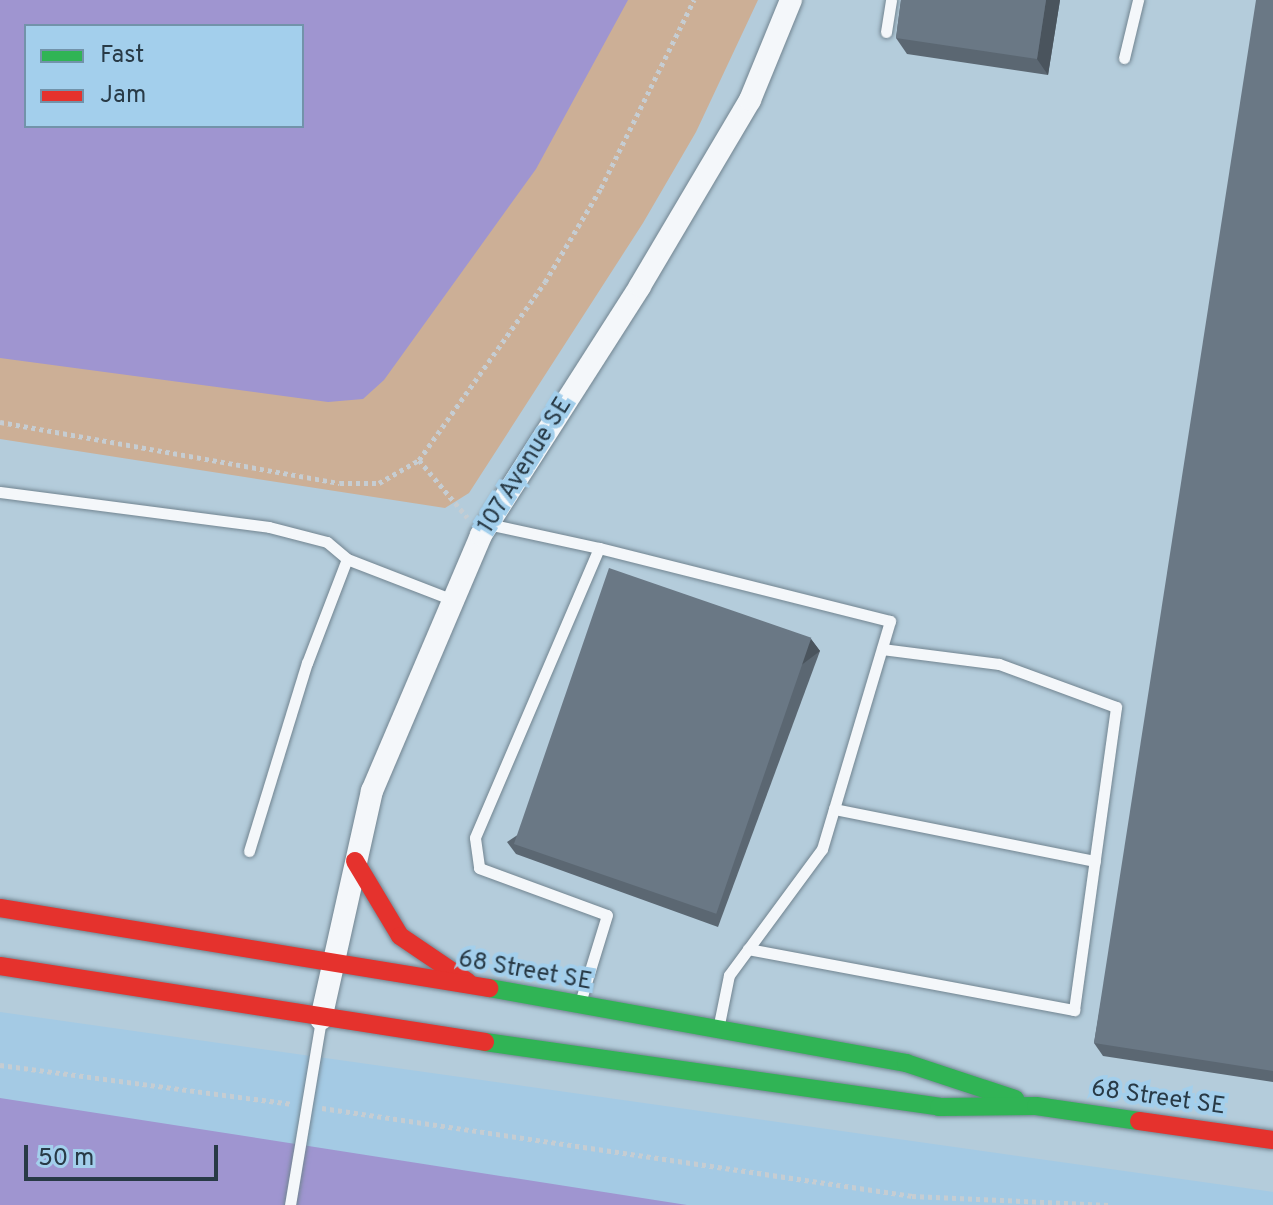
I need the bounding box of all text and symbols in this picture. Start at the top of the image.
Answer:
legend [24,24,304,128]
text: Fast [100,41,144,71]
text: Jam [100,81,146,111]
street label: 107 Avenue SE [472,392,580,540]
street label: 68 Street SE [456,946,594,998]
street label: 68 Street SE [1089,1075,1227,1123]
scale bar [28,1129,222,1179]
text: 50 m [38,1144,94,1174]

